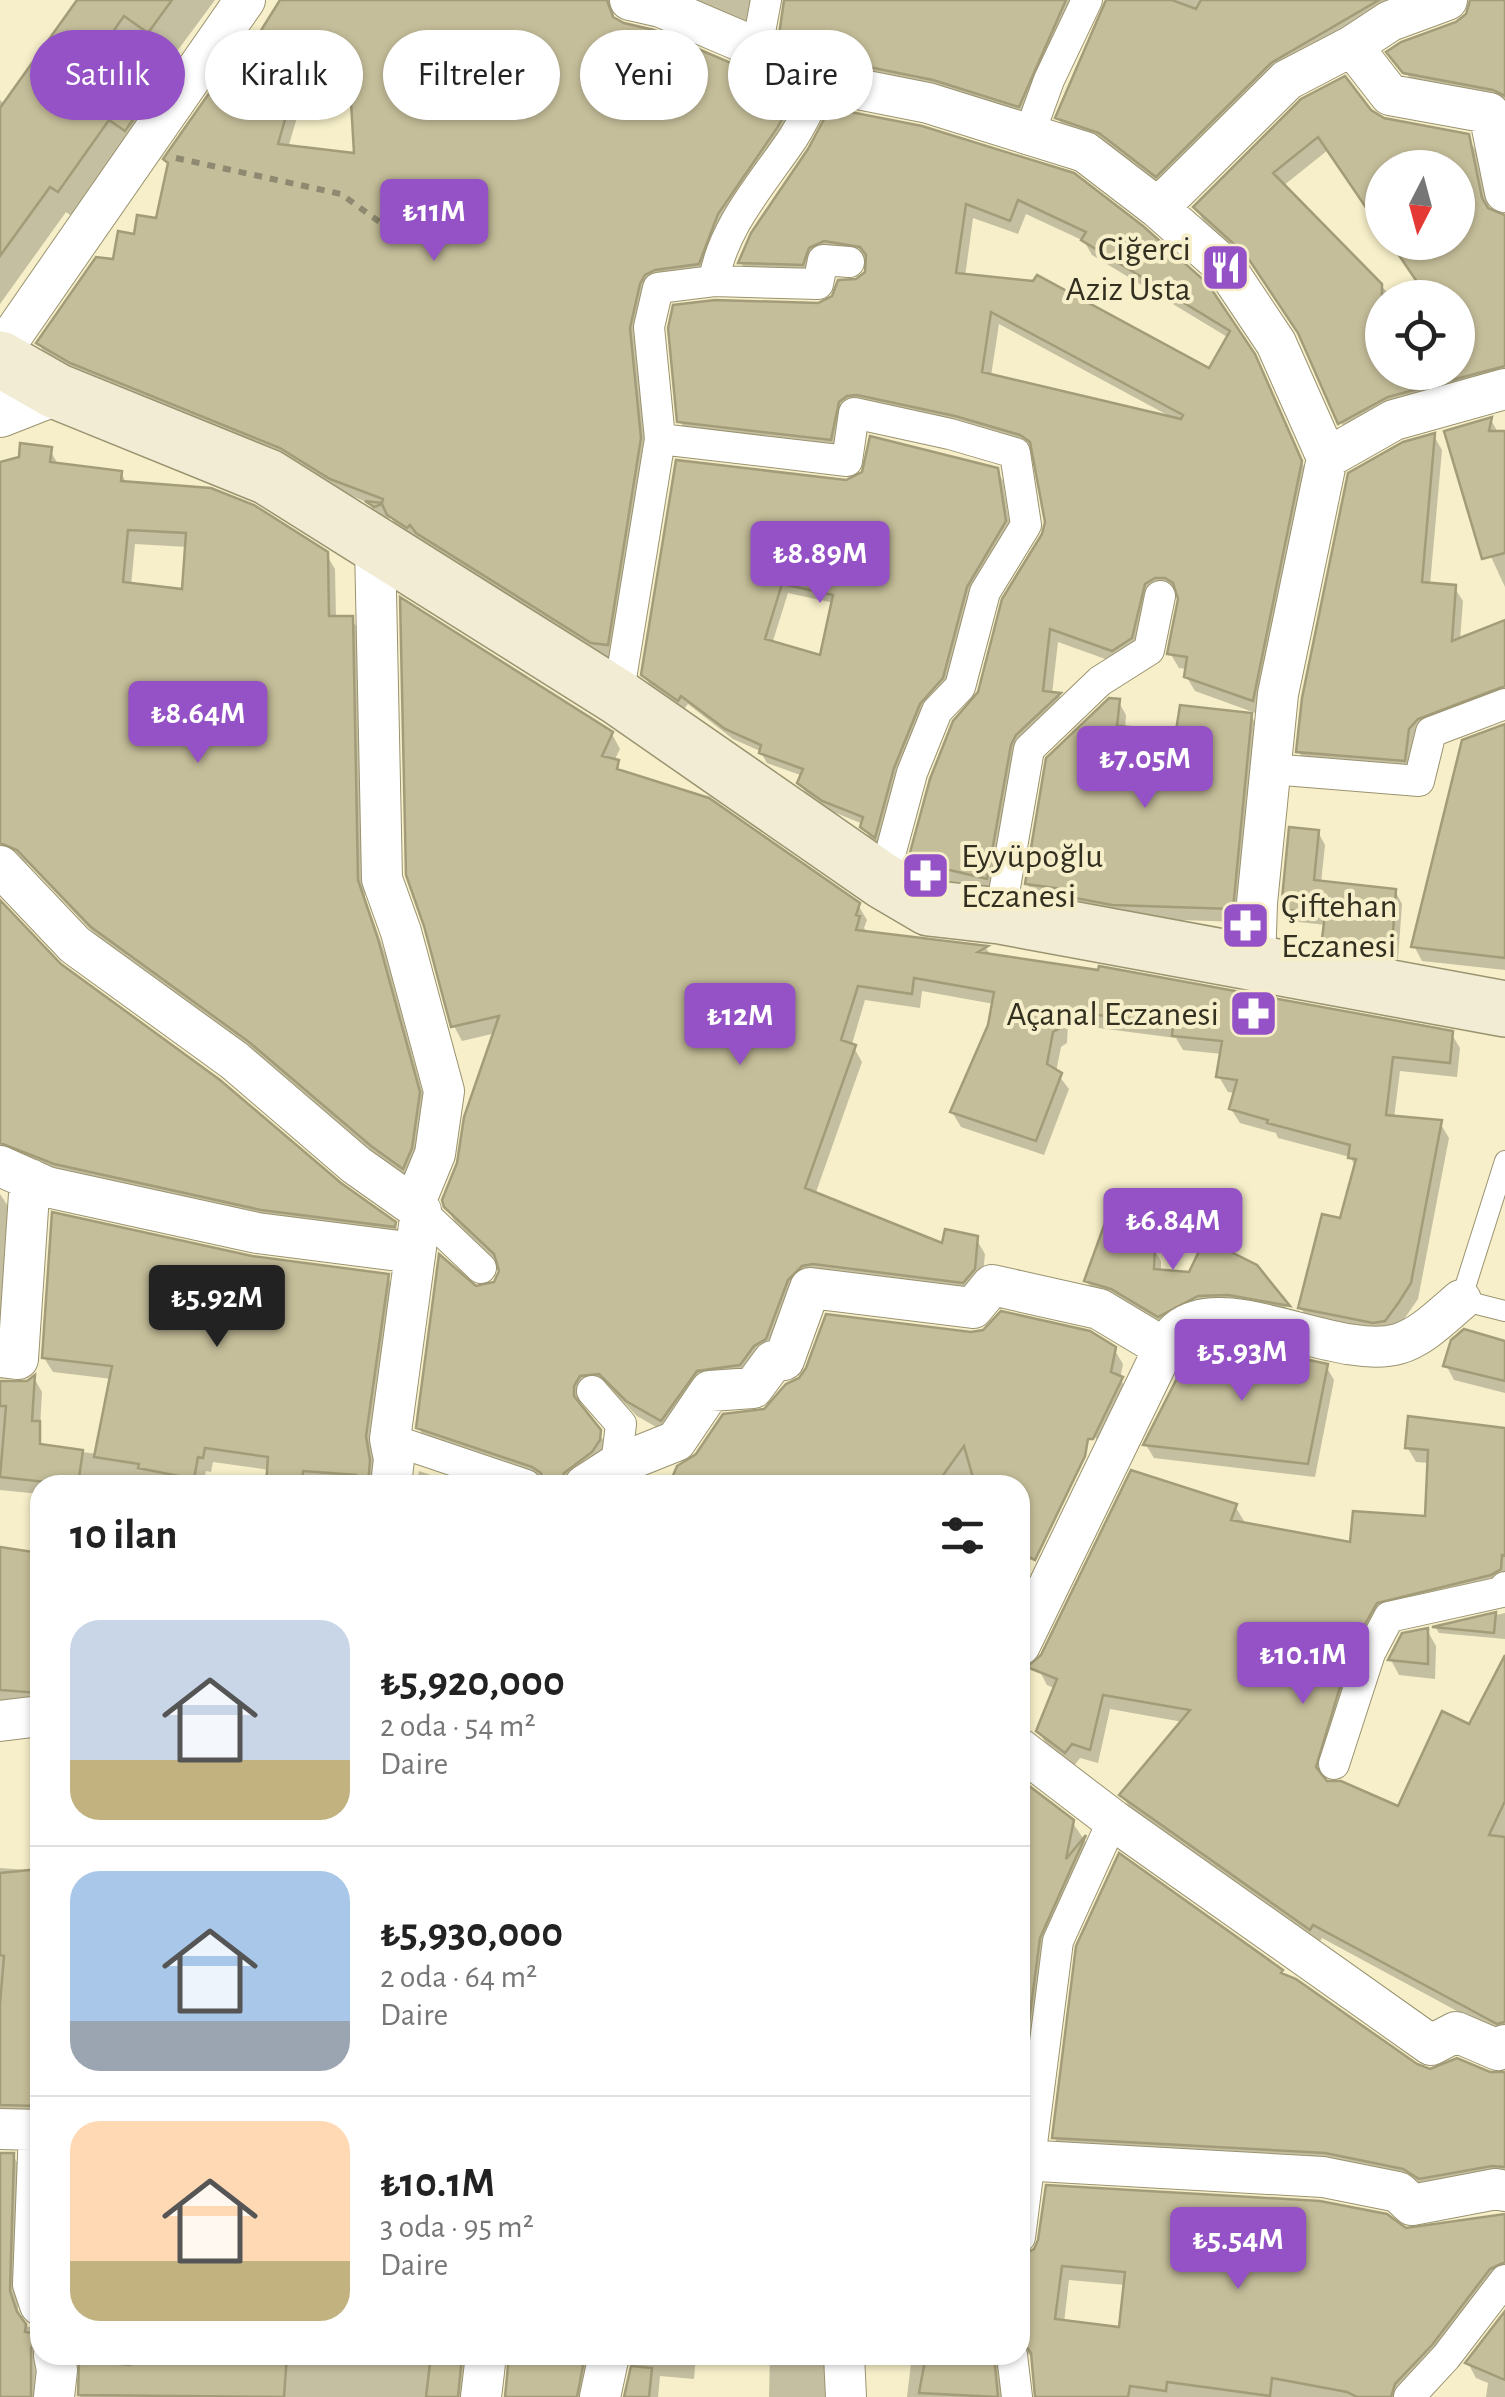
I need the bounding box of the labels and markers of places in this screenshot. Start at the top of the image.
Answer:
pin: ₺11M [375,179,493,264]
place label: Ciğerci Aziz Usta [1065,232,1191,307]
restaurant icon: Ciğerci Aziz Usta [1200,242,1252,294]
pin: ₺8.89M [739,521,901,606]
pin: ₺8.64M [117,681,279,766]
pin: ₺7.05M [1064,726,1226,811]
place label: Eyyüpoğlu Eczanesi [961,839,1103,914]
pharmacy icon: Eyyüpoğlu Eczanesi [900,849,952,901]
place label: Çiftehan Eczanesi [1281,889,1397,964]
pharmacy icon: Çiftehan Eczanesi [1220,899,1272,951]
pin: ₺12M [681,983,799,1068]
pharmacy icon: Açanal Eczanesi [1228,987,1280,1039]
place label: Açanal Eczanesi [1007,997,1219,1032]
pin: ₺6.84M [1092,1188,1254,1273]
pin: ₺5.92M [136,1265,298,1350]
pin: ₺5.93M [1161,1319,1323,1404]
pin: ₺10.1M [1222,1622,1384,1707]
pin: ₺5.54M [1157,2207,1319,2292]

